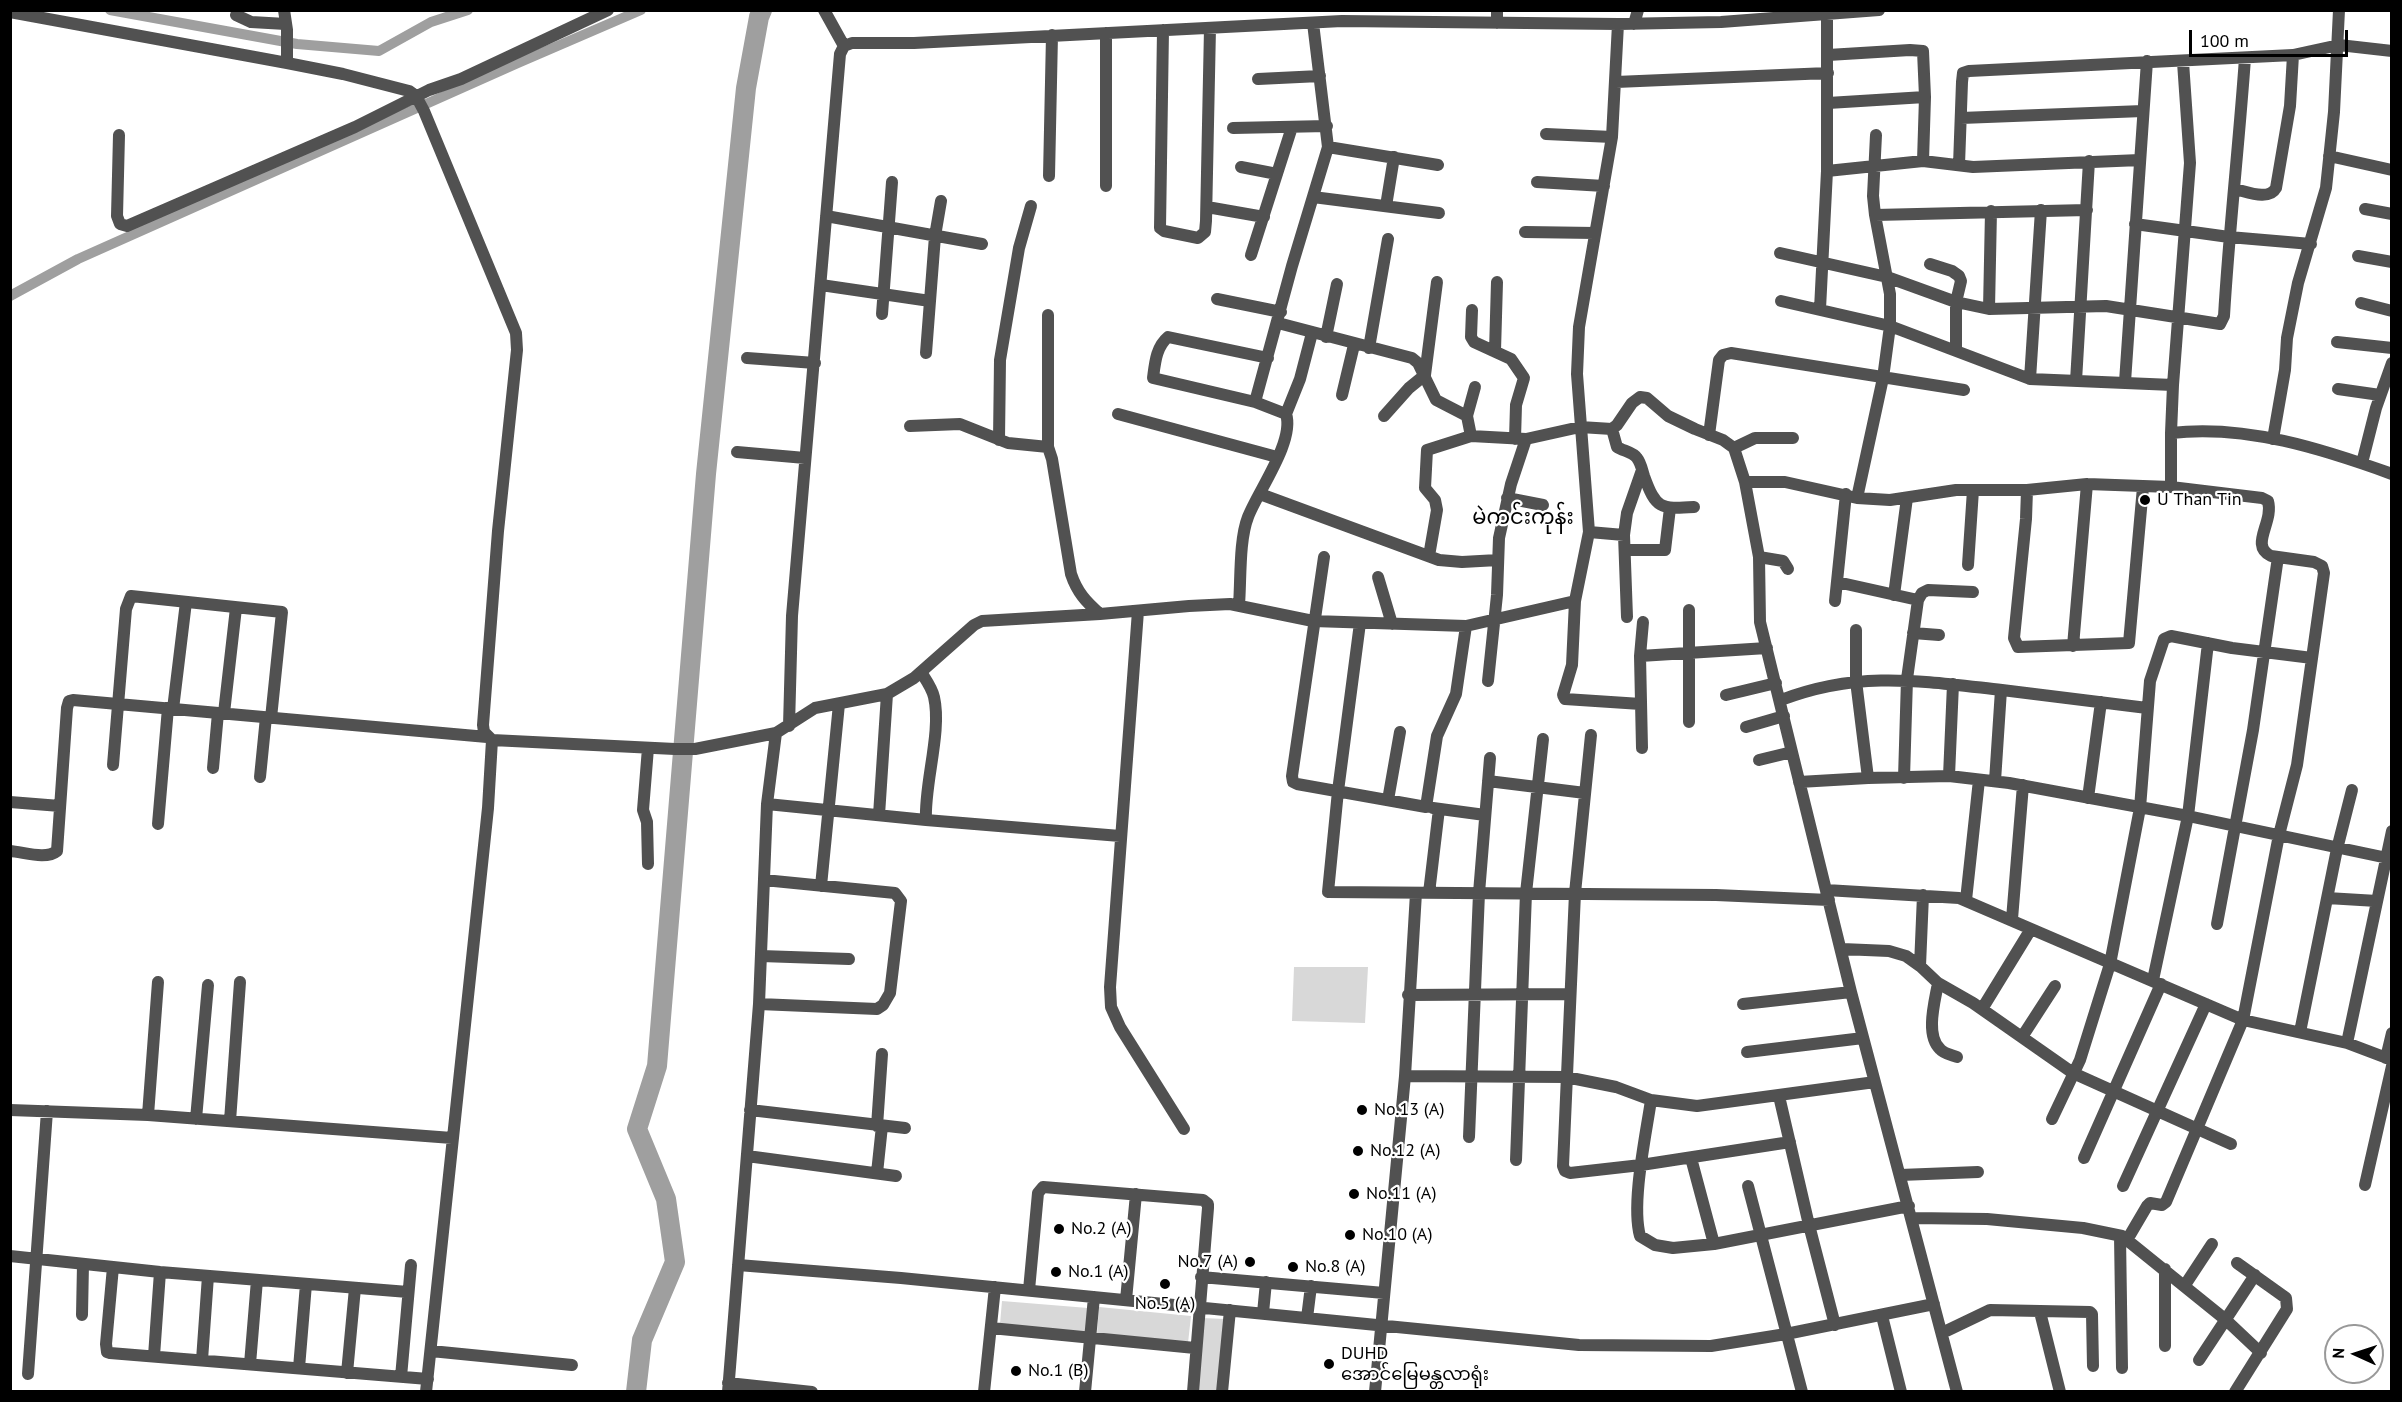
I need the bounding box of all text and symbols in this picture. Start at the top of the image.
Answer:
scale bar [2192,18,2351,56]
text: 100 m [2200,29,2249,52]
place label: U Than Tin [2157,489,2242,511]
marker: U Than Tin [2138,493,2152,507]
district label: မဲကင်းကုန်း [1472,505,1574,531]
place label: No.13 (A) [1374,1099,1444,1121]
marker: No.13 (A) [1355,1103,1369,1117]
place label: No.12 (A) [1370,1140,1440,1162]
marker: No.12 (A) [1351,1144,1365,1158]
place label: No.11 (A) [1366,1183,1436,1205]
marker: No.11 (A) [1347,1187,1361,1201]
place label: No.2 (A) [1071,1218,1132,1240]
marker: No.2 (A) [1052,1222,1066,1236]
place label: No.10 (A) [1362,1224,1432,1246]
marker: No.10 (A) [1343,1228,1357,1242]
place label: No.7 (A) [1177,1251,1238,1273]
marker: No.7 (A) [1243,1255,1257,1269]
place label: No.8 (A) [1305,1256,1366,1278]
marker: No.8 (A) [1286,1260,1300,1274]
place label: No.1 (A) [1068,1261,1129,1283]
marker: No.1 (A) [1049,1265,1063,1279]
marker: No.5 (A) [1158,1277,1172,1291]
place label: No.5 (A) [1135,1293,1195,1315]
north arrow [2324,1324,2384,1384]
place label: DUHD အောင်မြေမန္တလာရုံး [1341,1343,1489,1386]
text: N [2328,1347,2348,1359]
marker: DUHD အောင်မြေမန္တလာရုံး [1322,1357,1336,1371]
place label: No.1 (B) [1028,1360,1089,1382]
marker: No.1 (B) [1009,1364,1023,1378]

